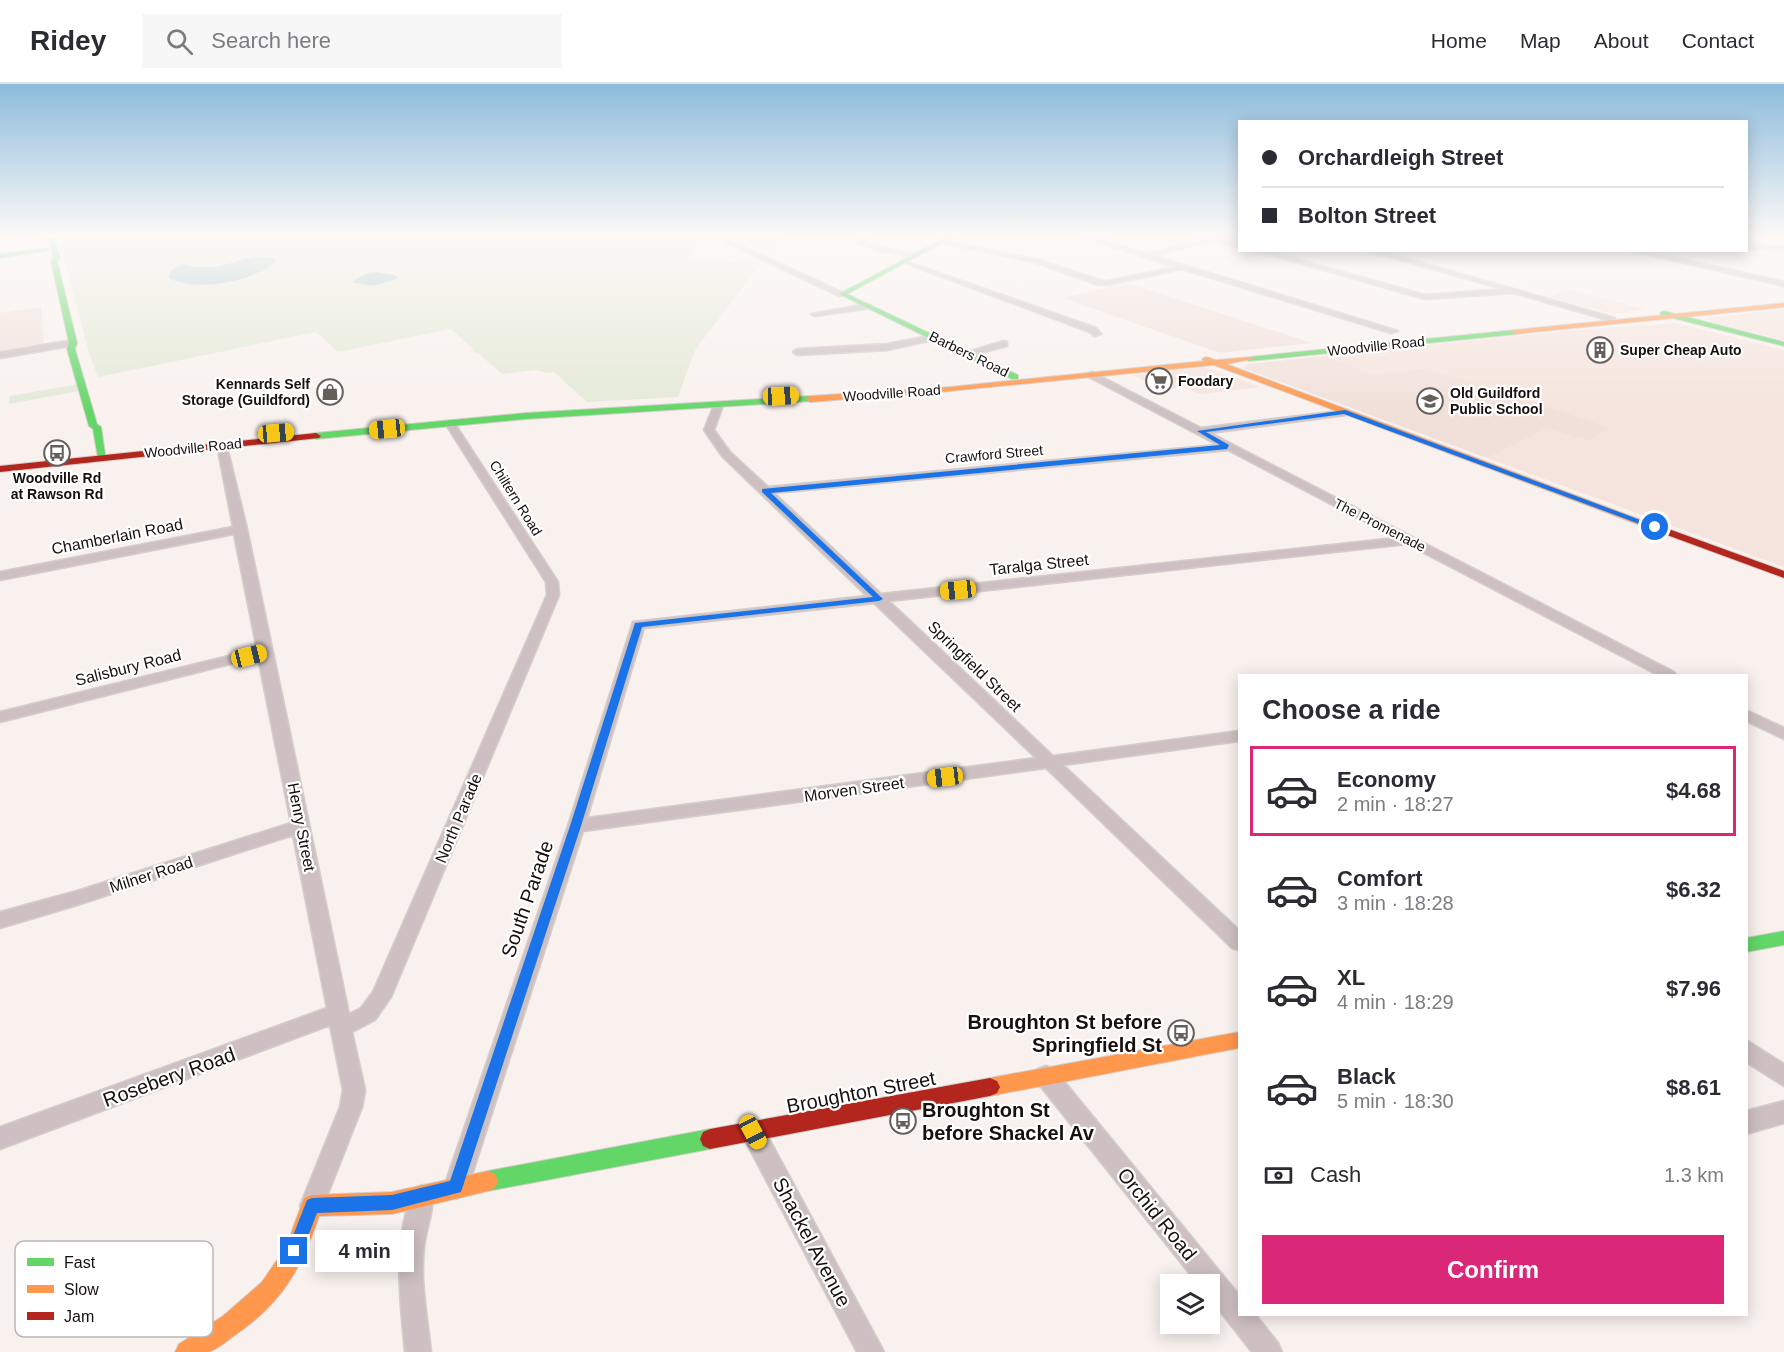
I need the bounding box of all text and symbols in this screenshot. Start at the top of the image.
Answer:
search box [142,14,562,68]
text: Ridey [30,25,106,56]
icon: search [163,25,196,58]
text: Search here [211,28,331,53]
text: Home [1431,29,1487,52]
text: Map [1520,29,1561,52]
text: About [1594,29,1649,52]
text: Contact [1682,29,1754,52]
text: Orchardleigh Street [1298,145,1503,170]
text: Bolton Street [1298,203,1436,228]
street label: Barbers Road [927,328,1011,380]
street label: Woodville Road [1327,333,1425,359]
building icon: Super Cheap Auto [1585,335,1615,365]
place label: Super Cheap Auto [1620,342,1742,358]
supermarket icon: Foodary [1144,366,1174,396]
place label: Foodary [1178,373,1233,389]
place label: Kennards Self Storage (Guildford) [182,376,310,408]
shop icon: Kennards Self Storage (Guildford) [315,377,345,407]
street label: Woodville Road [843,382,941,404]
place label: Old Guildford Public School [1450,385,1543,417]
car [763,386,799,406]
school or university icon: Old Guildford Public School [1415,386,1445,416]
car [368,418,406,440]
car [257,422,295,444]
street label: Woodville Road [144,435,242,461]
bus stop icon: Woodville Rd at Rawson Rd [42,438,72,468]
street label: Crawford Street [944,442,1044,466]
street label: Chiltern Road [487,457,545,539]
place label: Woodville Rd at Rawson Rd [11,470,103,502]
street label: The Promenade [1332,495,1429,555]
route start [1641,513,1668,540]
street label: Chamberlain Road [50,515,184,558]
street label: Taralga Street [989,551,1090,578]
car [939,579,977,601]
street label: Springfield Street [925,618,1025,715]
car [229,643,269,669]
street label: Salisbury Road [73,646,183,689]
text: Choose a ride [1262,695,1441,725]
icon: car [1265,764,1319,818]
car [926,766,964,788]
text: Economy [1337,767,1436,792]
street label: North Parade [432,771,485,865]
street label: Morven Street [803,774,906,805]
text: $4.68 [1666,778,1721,803]
street label: Henry Street [285,781,319,873]
text: 2 min · 18:27 [1337,793,1454,815]
street label: South Parade [497,838,557,960]
street label: Milner Road [108,853,195,896]
icon: car [1265,863,1319,917]
text: Comfort [1337,866,1423,891]
text: $6.32 [1666,877,1721,902]
text: 3 min · 18:28 [1337,892,1454,914]
icon: car [1265,962,1319,1016]
text: XL [1337,965,1365,990]
text: $7.96 [1666,976,1721,1001]
text: 4 min · 18:29 [1337,991,1454,1013]
place label: Broughton St before Springfield St [968,1011,1162,1056]
bus stop icon: Broughton St before Springfield St [1166,1018,1196,1048]
street label: Rosebery Road [100,1043,238,1111]
icon: car [1265,1061,1319,1115]
text: Black [1337,1064,1396,1089]
street label: Broughton Street [785,1067,938,1117]
text: $8.61 [1666,1075,1721,1100]
text: 5 min · 18:30 [1337,1090,1454,1112]
place label: Broughton St before Shackel Av [922,1099,1095,1144]
bus stop icon: Broughton St before Shackel Av [888,1106,918,1136]
car [737,1112,769,1152]
icon: cash [1262,1159,1295,1192]
text: Cash [1310,1162,1361,1187]
street label: Orchid Road [1113,1163,1201,1265]
text: 1.3 km [1664,1164,1724,1186]
street label: Shackel Avenue [769,1174,855,1310]
callout: 4 min [315,1230,414,1272]
button: Confirm [1262,1235,1724,1304]
route end [280,1237,307,1264]
text: 4 min [338,1240,391,1262]
legend [15,1241,213,1337]
text: Fast [64,1254,96,1271]
map controls [1160,1274,1220,1334]
button: layers [1160,1274,1220,1334]
text: Slow [64,1281,99,1298]
text: Jam [64,1308,94,1325]

